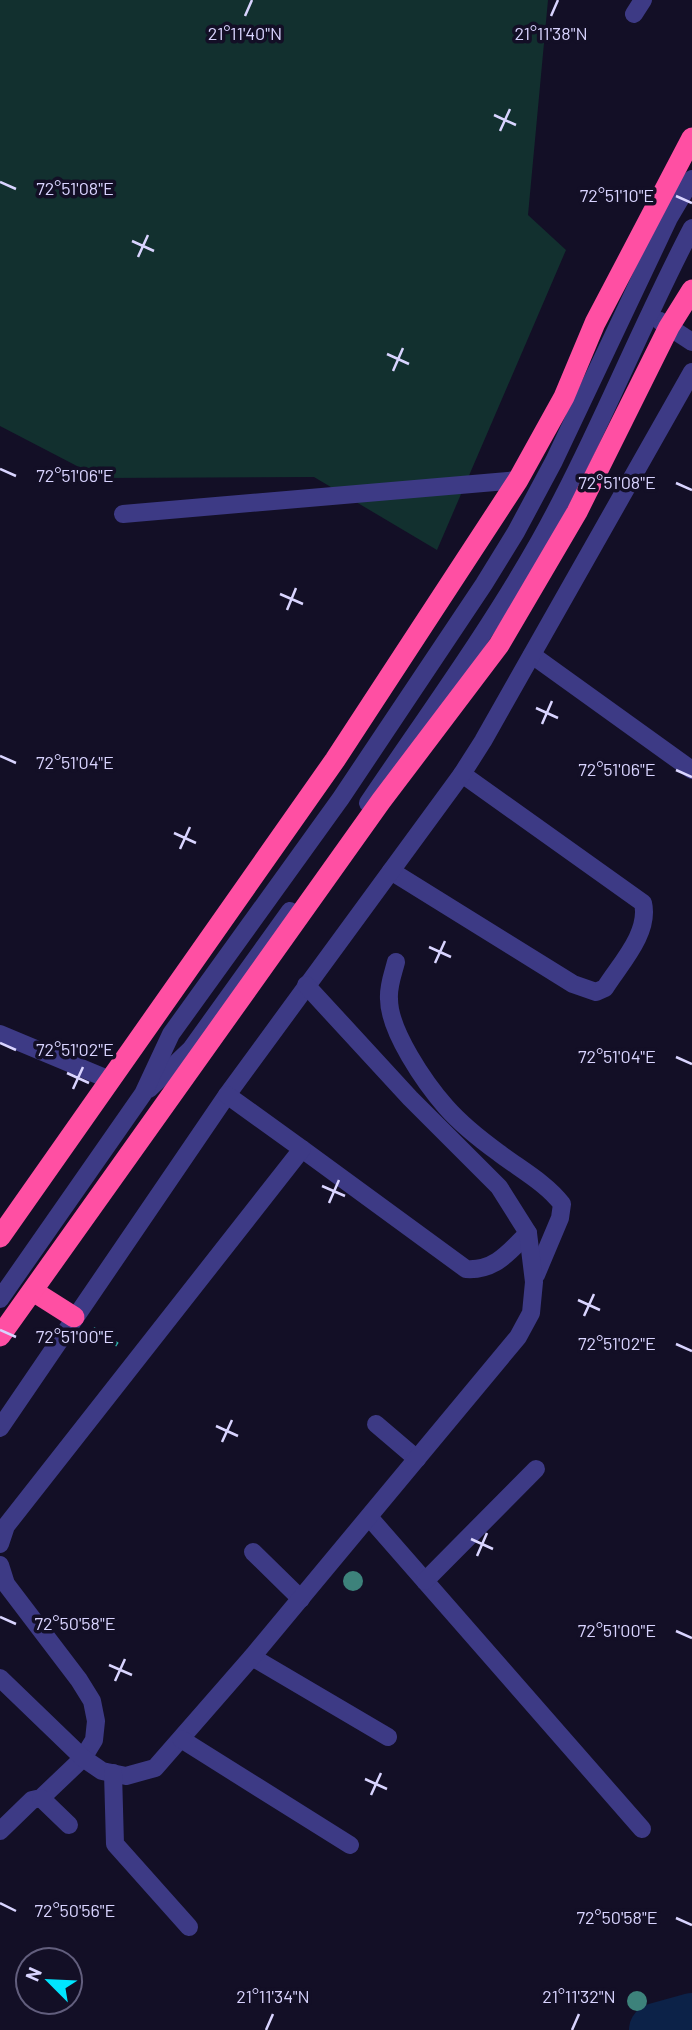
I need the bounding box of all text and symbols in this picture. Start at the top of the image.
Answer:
text: 21°11'40"N [208,22,282,44]
text: 21°11'38"N [514,22,588,44]
text: 72°51'08"E [36,177,114,199]
text: 72°51'10"E [580,184,654,206]
text: 72°51'06"E [36,464,114,486]
text: 72°51'08"E [578,471,656,493]
text: 72°51'04"E [36,751,114,773]
text: 72°51'06"E [578,758,656,780]
text: 72°51'02"E [36,1038,114,1060]
text: 72°51'04"E [578,1045,656,1067]
text: 72°51'00"E [36,1325,114,1347]
text: 72°51'02"E [578,1332,656,1354]
text: 72°50'58"E [34,1612,116,1634]
text: 72°51'00"E [578,1619,656,1641]
text: 72°50'56"E [35,1899,115,1921]
text: 72°50'58"E [576,1906,658,1928]
north arrow [14,1946,84,2016]
text: N [20,1963,46,1984]
text: 21°11'34"N [236,1985,310,2007]
text: 21°11'32"N [542,1985,616,2007]

